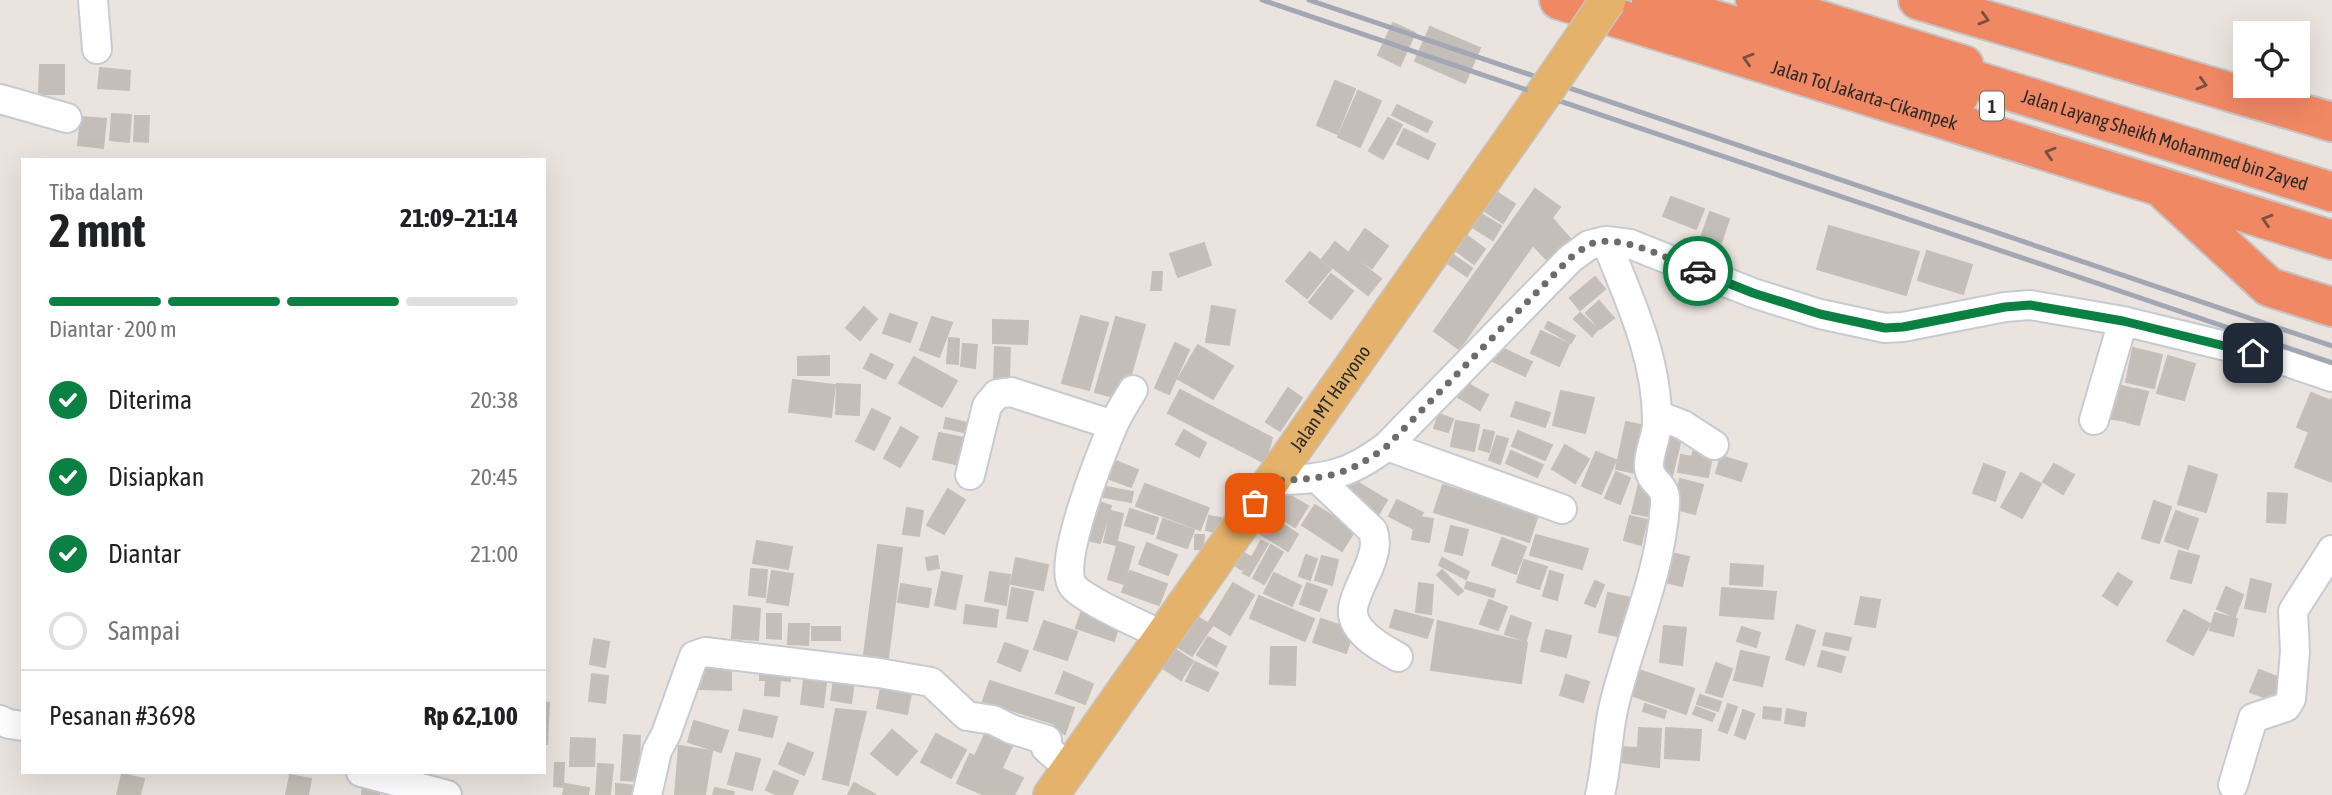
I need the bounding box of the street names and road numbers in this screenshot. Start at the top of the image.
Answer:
street label: Jalan Tol Jakarta–Cikampek [1769,56,1961,134]
street label: Jalan Layang Sheikh Mohammed bin Zayed [2019,84,2311,195]
road number: 1 [1980,92,2004,120]
street label: Jalan MT Haryono [1285,341,1375,455]

